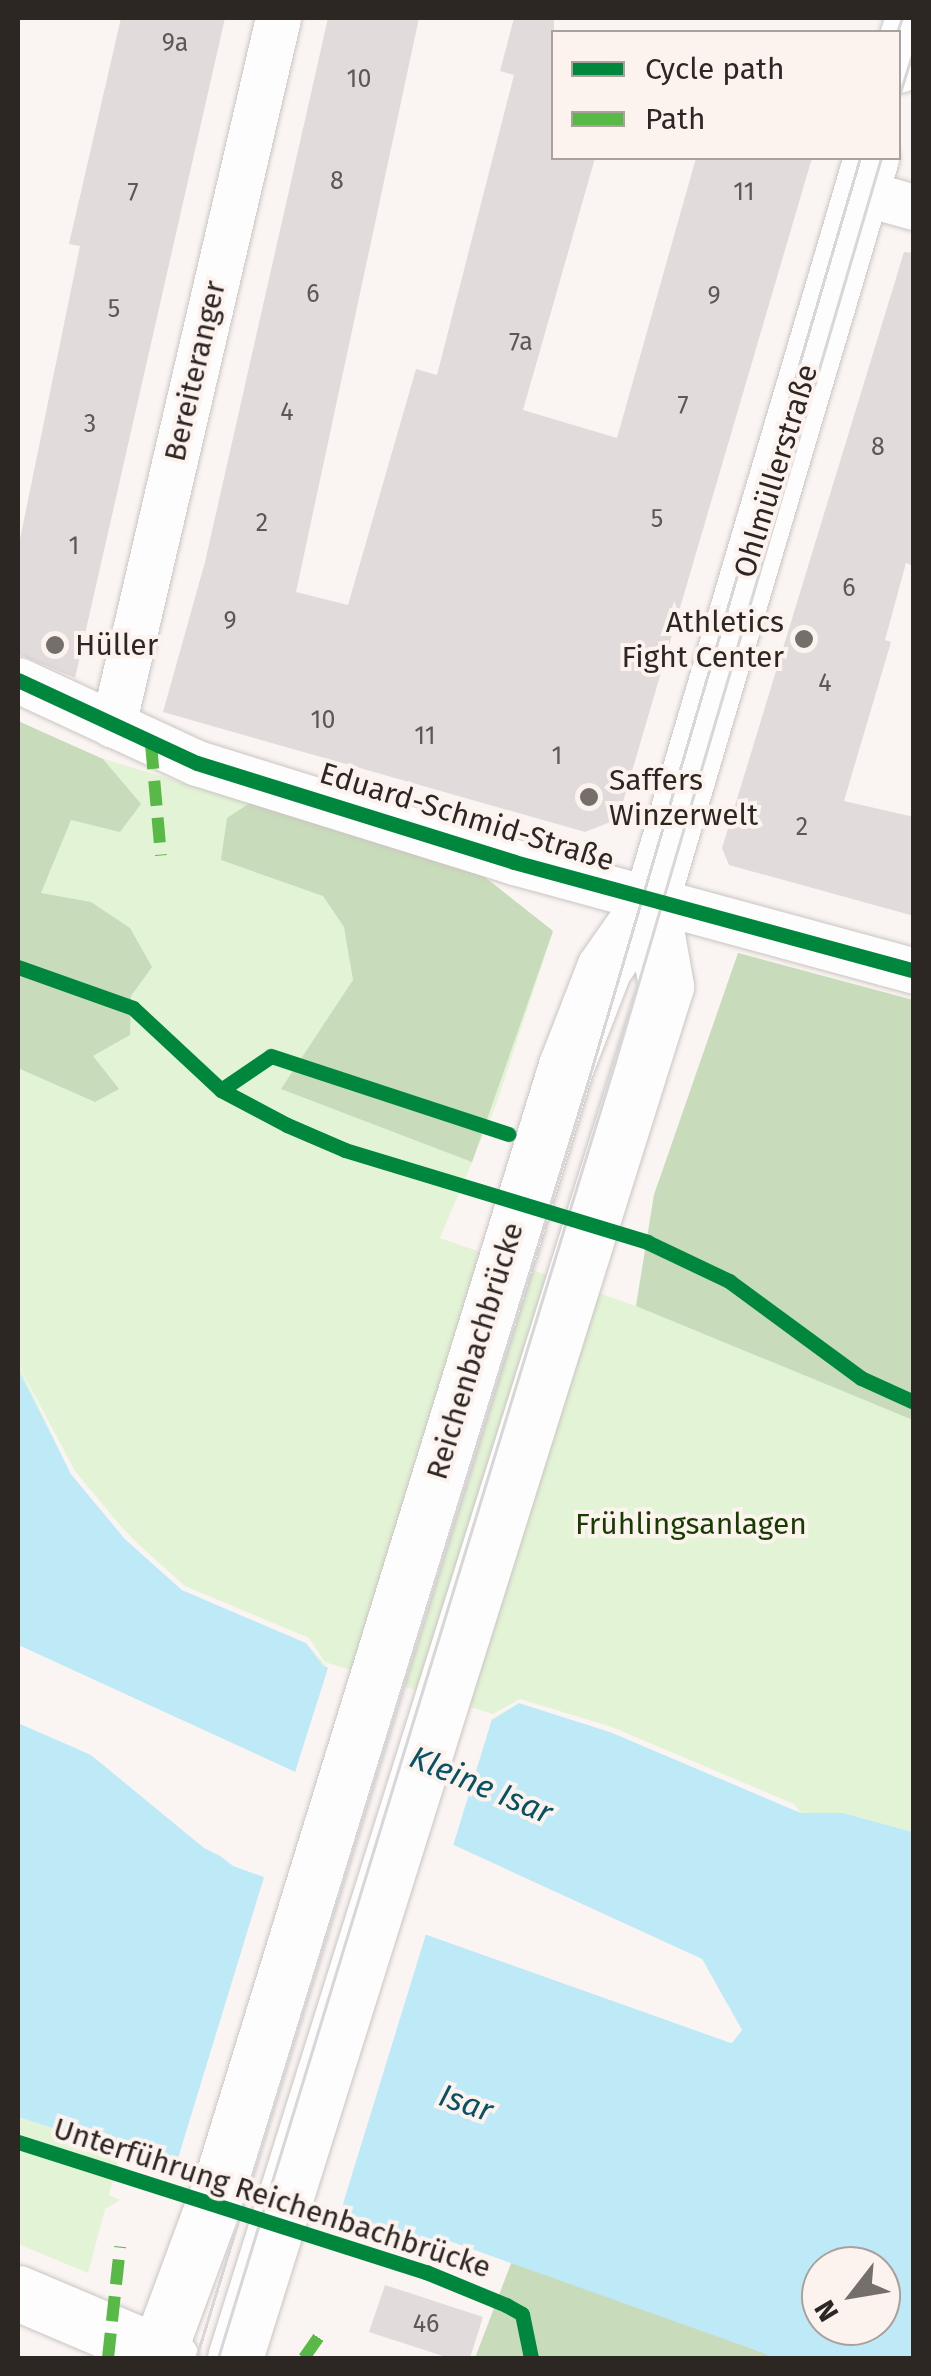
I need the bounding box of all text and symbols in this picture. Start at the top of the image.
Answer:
house number: 9a [162,28,188,58]
legend [551,30,901,160]
text: Cycle path [645,51,784,87]
house number: 10 [347,64,371,94]
text: Path [645,101,706,137]
house number: 8 [330,166,344,196]
house number: 7 [127,177,139,207]
house number: 11 [733,177,755,207]
street label: Bereiteranger [157,277,233,465]
house number: 6 [306,279,320,309]
house number: 9 [707,281,721,311]
house number: 5 [108,294,120,324]
house number: 7a [509,327,533,357]
street label: Ohlmüllerstraße [726,360,826,582]
house number: 7 [677,390,689,420]
house number: 4 [280,397,294,427]
house number: 3 [84,409,96,439]
house number: 8 [871,432,885,462]
house number: 5 [651,504,663,534]
house number: 2 [256,508,268,538]
house number: 1 [69,531,79,561]
house number: 6 [842,573,856,603]
place label: Athletics Fight Center [621,604,784,674]
house number: 9 [223,606,237,636]
place label: Hüller [75,627,158,663]
marker: Athletics Fight Center [793,628,815,650]
marker: Hüller [44,634,66,656]
house number: 4 [818,668,832,698]
house number: 10 [311,705,335,735]
house number: 11 [414,721,436,751]
house number: 1 [552,741,562,771]
street label: Eduard-Schmid-Straße [315,755,619,879]
place label: Saffers Winzerwelt [609,762,758,832]
marker: Saffers Winzerwelt [578,786,600,808]
house number: 2 [796,812,808,842]
street label: Reichenbachbrücke [419,1218,531,1484]
park label: Frühlingsanlagen [575,1506,807,1542]
water label: Kleine Isar [404,1738,558,1832]
water label: Isar [434,2076,498,2130]
street label: Unterführung Reichenbachbrücke [49,2110,495,2286]
north arrow [801,2246,901,2346]
text: N [808,2294,846,2327]
house number: 46 [413,2309,439,2339]

